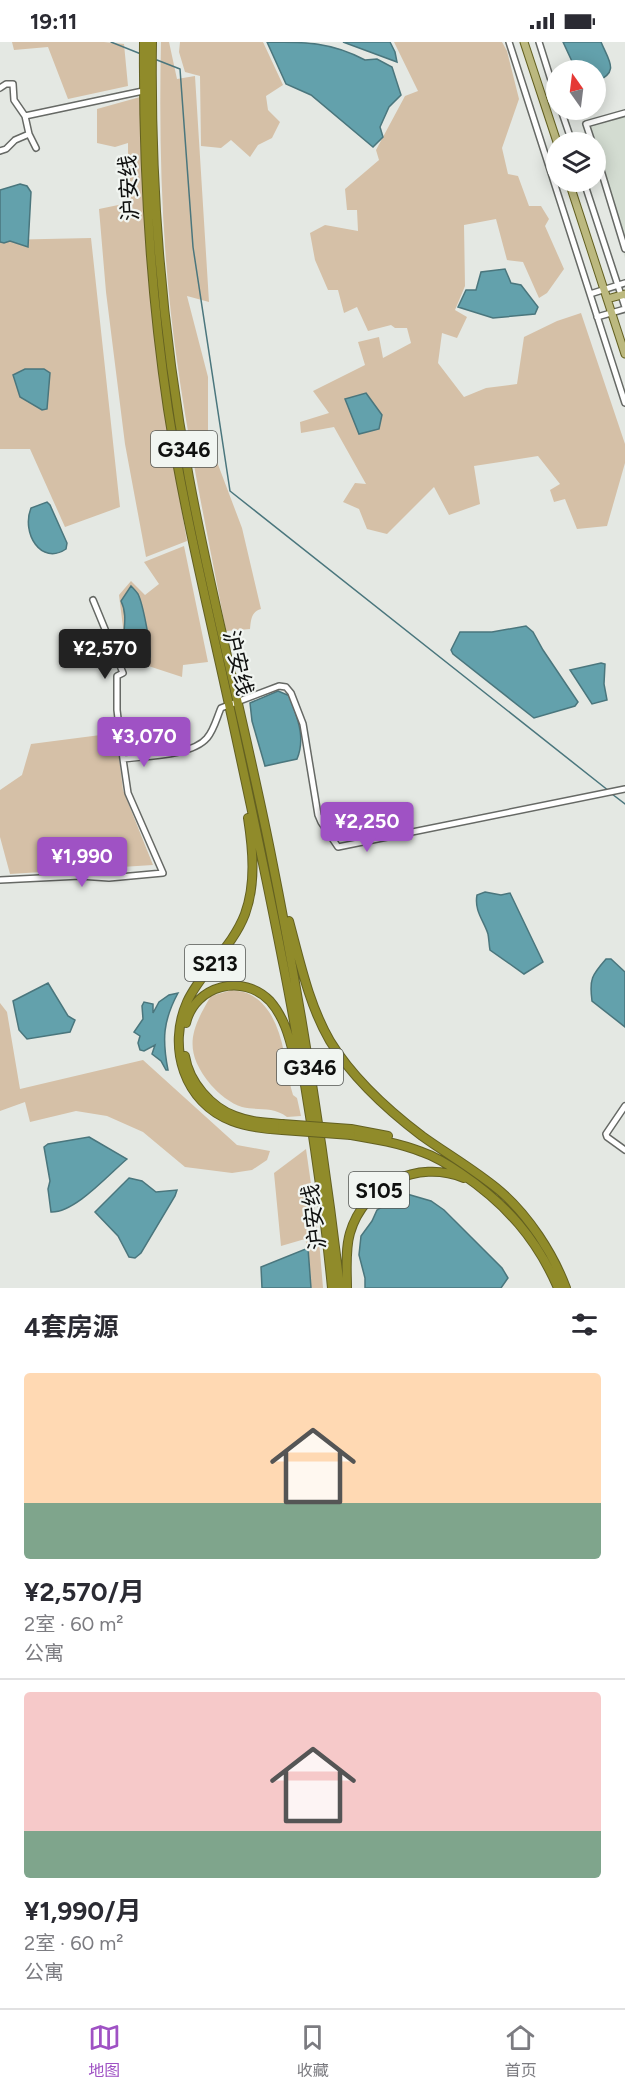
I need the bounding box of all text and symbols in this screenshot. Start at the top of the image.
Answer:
text: 19:11 [30,8,77,35]
north arrow [546,60,606,120]
map controls [546,60,606,192]
button: layers [546,132,606,192]
street label: 沪安线 [114,154,144,222]
road number: G346 [151,431,217,467]
street label: 沪安线 [217,628,259,698]
pin: ¥2,570 [56,629,154,680]
text: ¥2,570 [73,636,137,660]
pin: ¥3,070 [95,717,193,768]
text: ¥3,070 [111,724,177,748]
pin: ¥2,250 [318,802,416,853]
text: ¥2,250 [335,809,399,833]
pin: ¥1,990 [33,837,131,888]
text: ¥1,990 [51,844,113,868]
road number: S213 [185,945,245,981]
road number: G346 [277,1049,343,1085]
road number: S105 [349,1172,409,1208]
street label: 沪安线 [297,1183,331,1251]
icon: filters [568,1308,601,1341]
text: 4套房源 [24,1311,118,1343]
icon: home [259,1412,367,1520]
text: ¥2,570/月 [24,1576,145,1608]
text: 2室 · 60 m² [24,1612,123,1636]
text: 公寓 [24,1641,64,1665]
icon: home [259,1731,367,1839]
text: ¥1,990/月 [24,1895,141,1927]
text: 2室 · 60 m² [24,1931,123,1955]
text: 公寓 [24,1960,64,1984]
tab: 地图 [88,2021,121,2081]
tab: 收藏 [296,2021,329,2081]
tab: 首页 [504,2021,537,2081]

